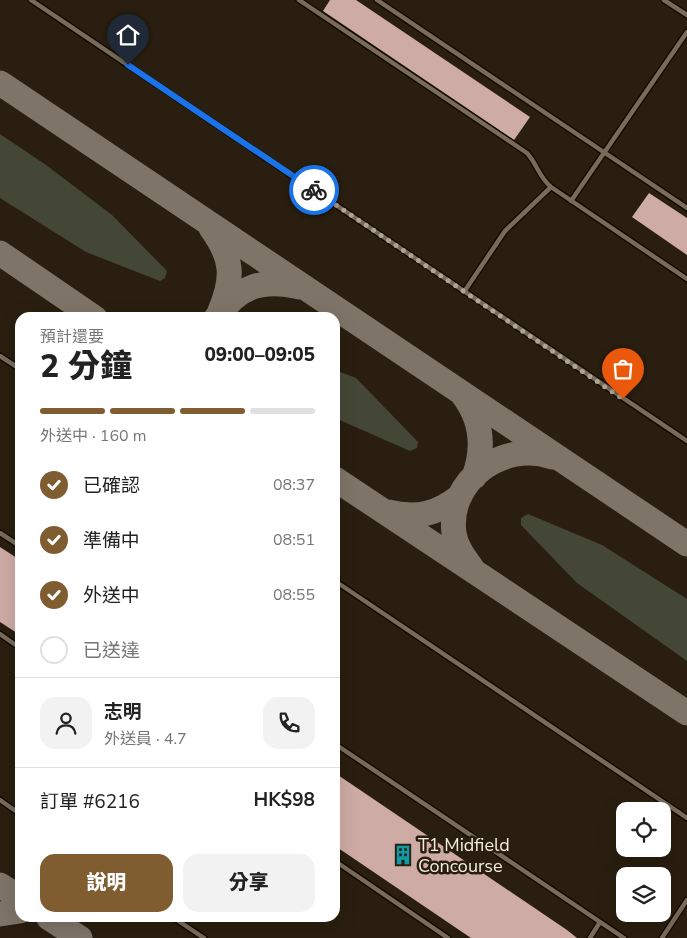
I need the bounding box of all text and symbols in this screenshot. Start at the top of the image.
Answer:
pin [107,14,149,65]
icon: home [114,21,142,49]
courier [289,165,339,215]
icon: bike [300,176,328,204]
text: 預計還要 [40,326,104,348]
text: 09:00–09:05 [204,342,315,368]
text: 2 分鐘 [40,345,132,388]
pin [602,348,644,399]
icon: bag [609,355,637,383]
text: 外送中 · 160 m [40,425,146,447]
icon: check [40,471,68,499]
text: 已確認 [83,473,140,499]
text: 08:37 [273,474,315,496]
icon: check [40,526,68,554]
text: 準備中 [83,528,140,554]
text: 08:51 [273,529,315,551]
icon: check [40,581,68,609]
text: 外送中 [83,583,140,609]
text: 08:55 [273,584,315,606]
text: 已送達 [83,638,140,664]
button: person [40,697,92,749]
button: phone [263,697,315,749]
text: 志明 [104,699,142,725]
text: 外送員 · 4.7 [104,728,187,750]
text: HK$98 [253,787,315,813]
text: 訂單 #6216 [40,789,140,815]
map controls [616,802,671,922]
button: locate [616,802,671,857]
place label: T1 Midfield Concourse [418,833,510,878]
building icon: T1 Midfield Concourse [392,844,414,866]
button: 說明 [40,854,173,912]
button: 分享 [183,854,315,912]
button: layers [616,867,671,922]

